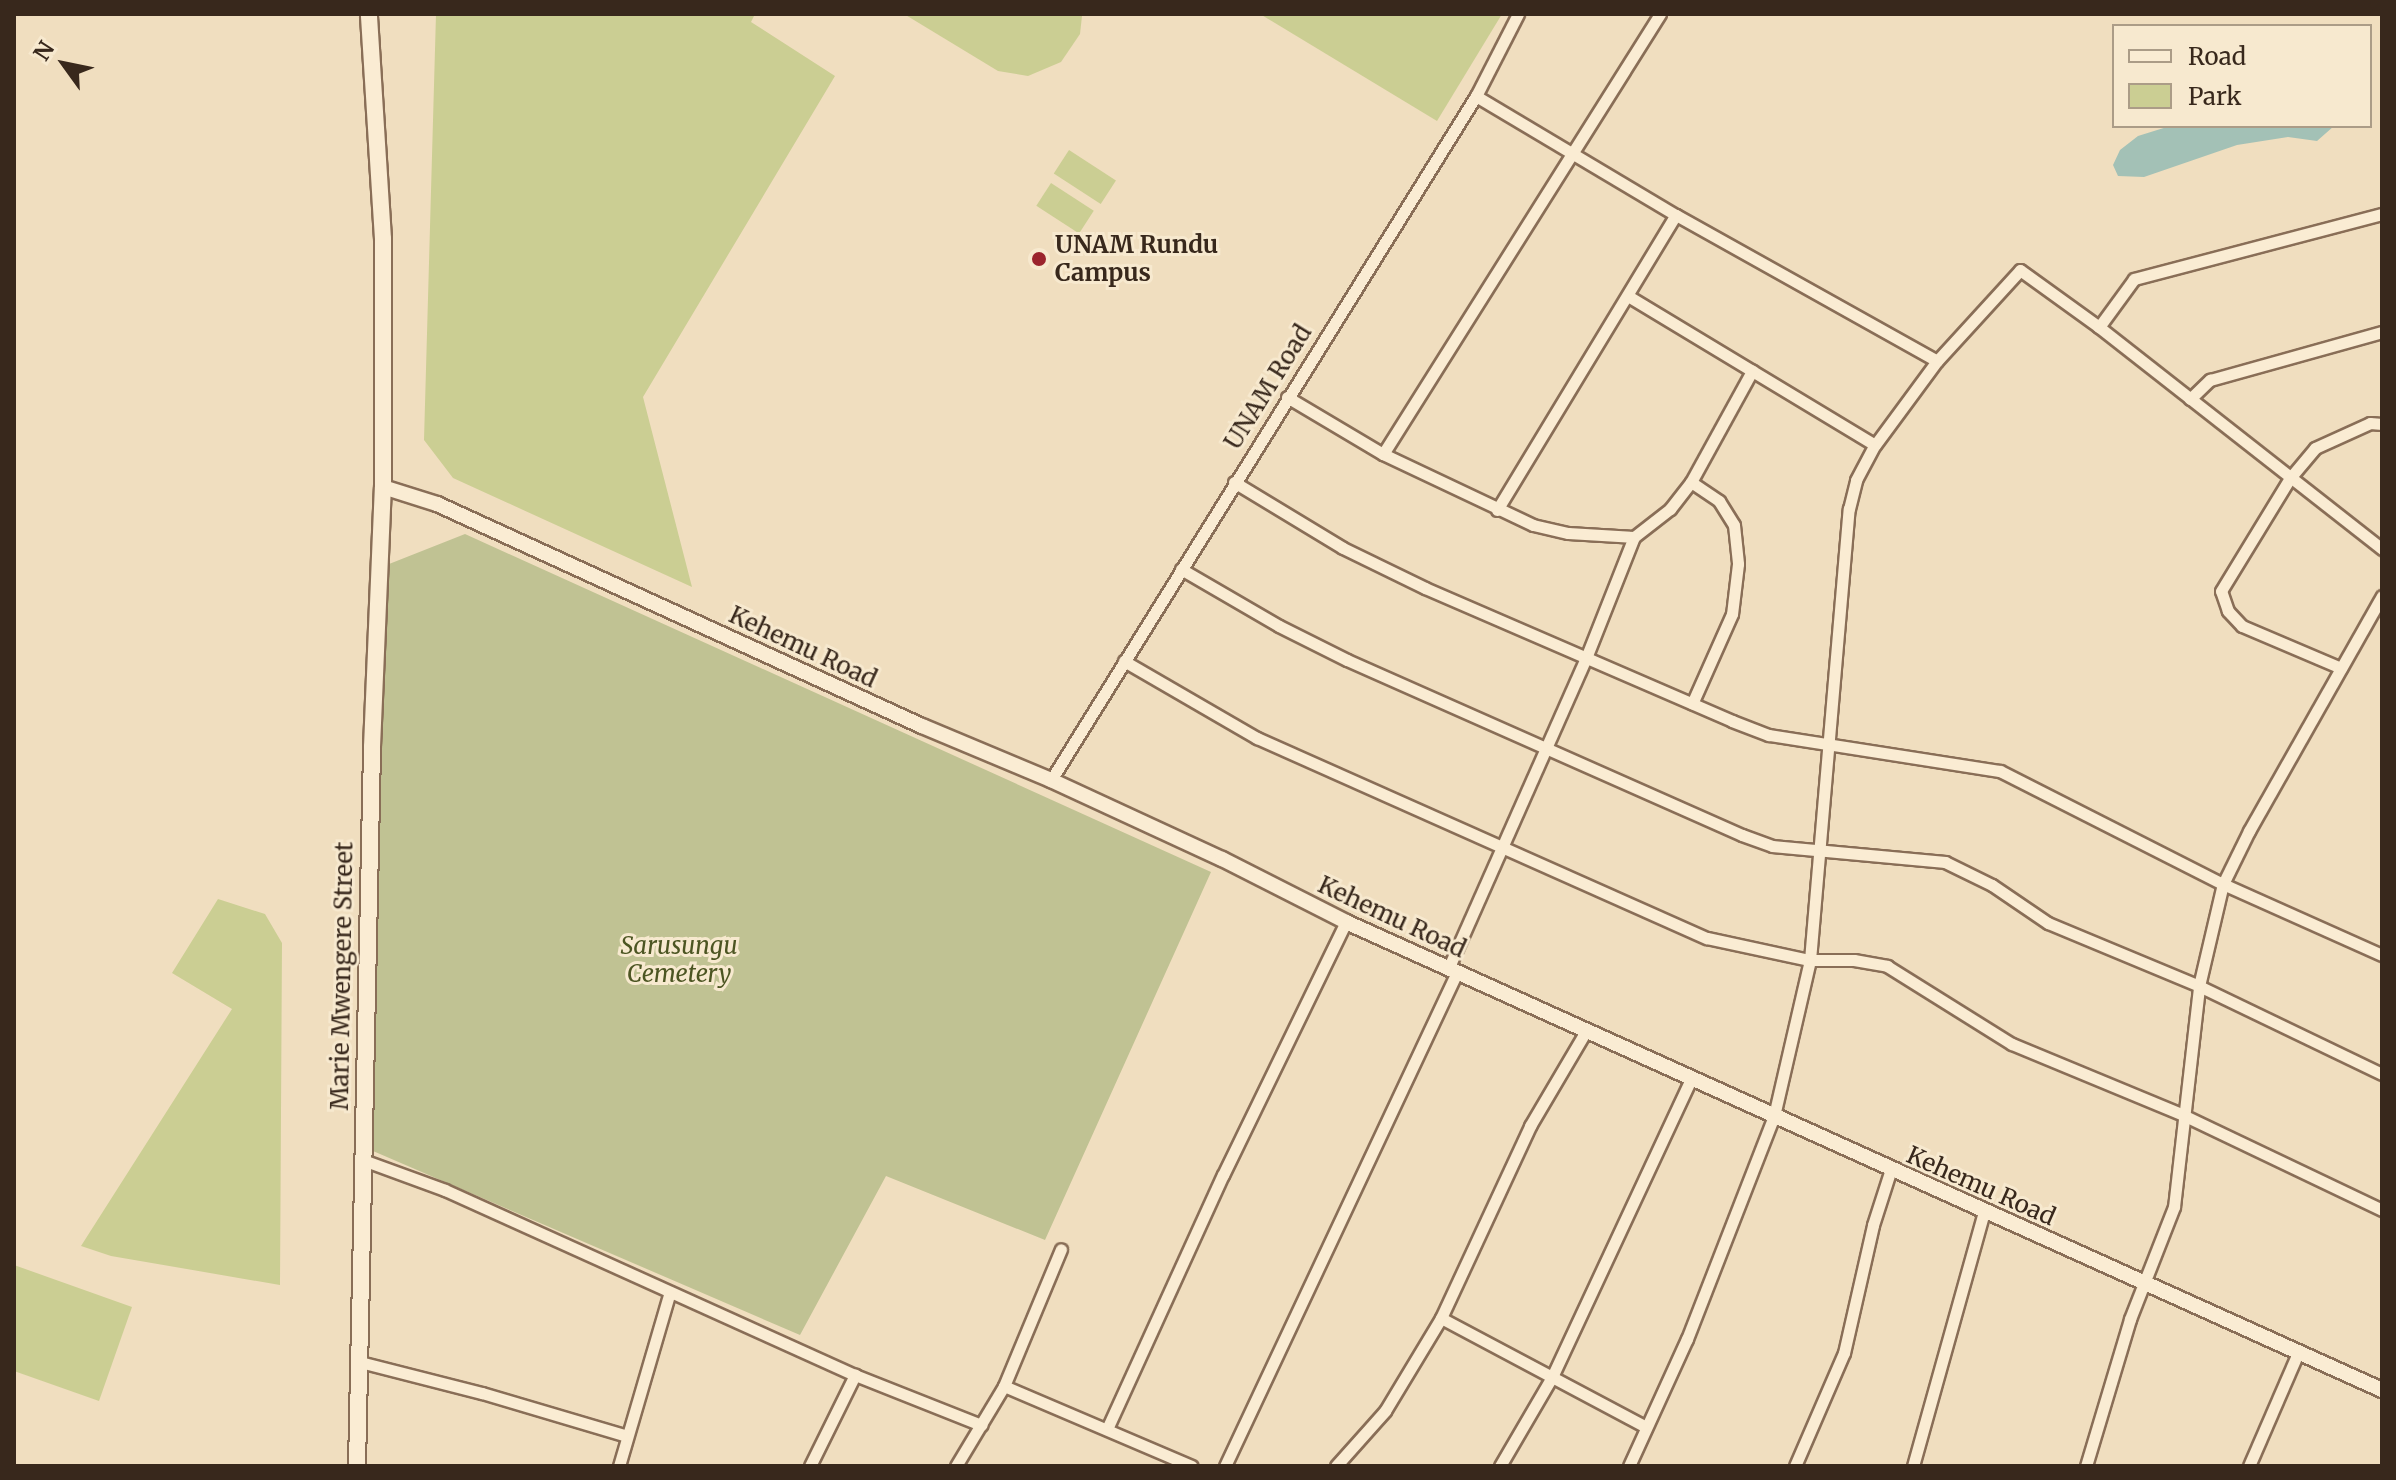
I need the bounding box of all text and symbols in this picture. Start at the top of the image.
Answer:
north arrow [24,24,104,104]
legend [2112,24,2372,128]
text: N [27,36,60,66]
text: Road [2188,41,2246,72]
text: Park [2188,81,2241,112]
place label: UNAM Rundu Campus [1055,231,1218,287]
marker: UNAM Rundu Campus [1030,250,1048,268]
street label: UNAM Road [1218,319,1318,455]
street label: Kehemu Road [725,600,881,694]
street label: Marie Mwengere Street [325,841,359,1111]
street label: Kehemu Road [1314,870,1470,964]
park label: Sarusungu Cemetery [620,932,738,988]
street label: Kehemu Road [1902,1140,2060,1232]

